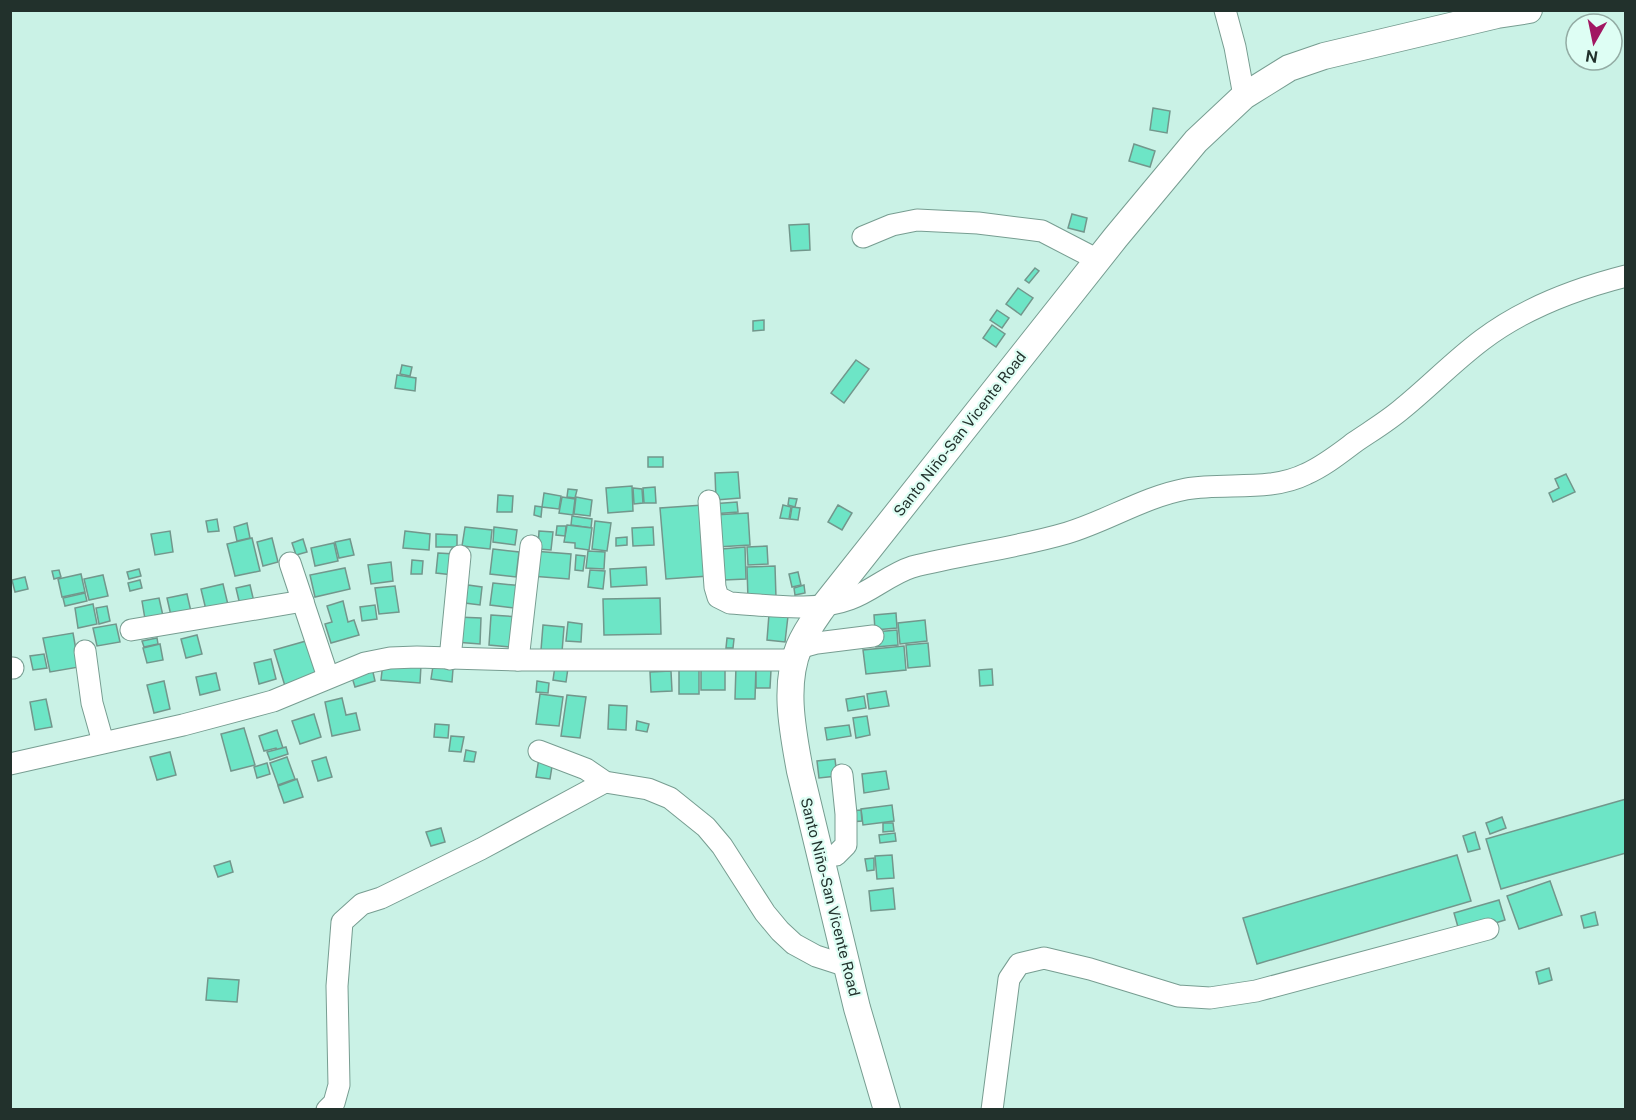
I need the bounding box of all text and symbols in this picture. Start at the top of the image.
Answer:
north arrow [1564,12,1624,72]
text: N [1584,46,1599,67]
street label: Santo Niño-San Vicente Road [890,348,1029,519]
street label: Santo Niño-San Vicente Road [798,796,863,998]

